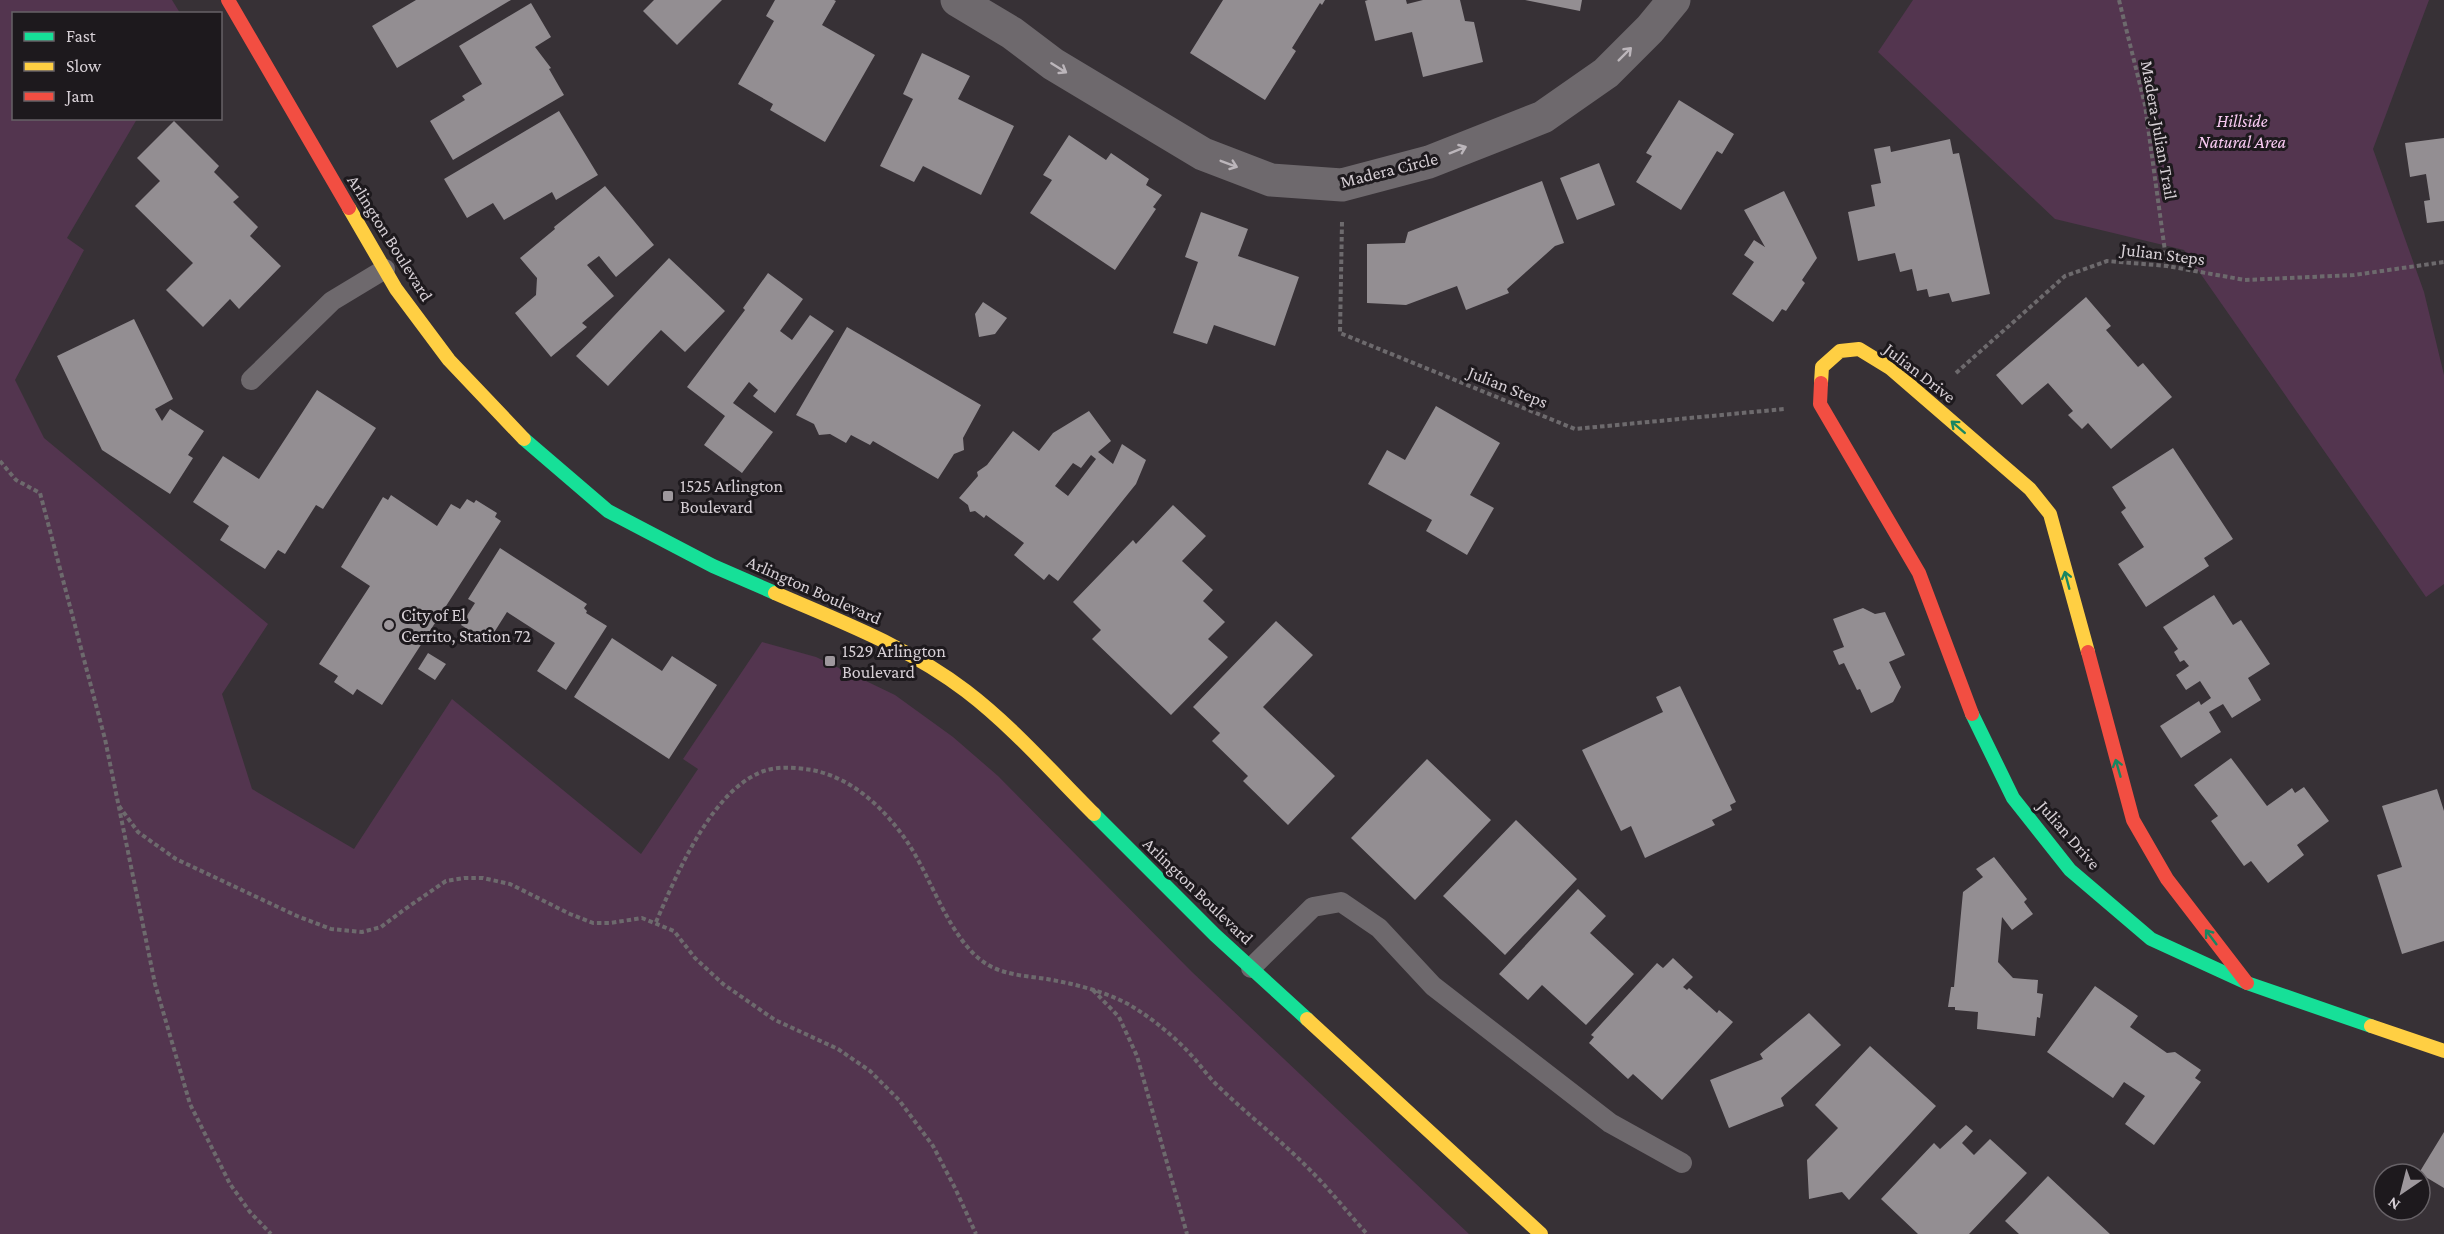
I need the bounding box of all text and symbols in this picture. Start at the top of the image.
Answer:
legend [12,12,222,120]
text: Fast [66,26,97,46]
one-way arrow [1618,46,1633,61]
text: Slow [66,56,102,76]
street label: Madera-Julian Trail [2137,59,2181,201]
one-way arrow [1050,62,1067,74]
text: Jam [64,86,95,106]
park label: Hillside Natural Area [2198,111,2287,152]
one-way arrow [1449,144,1467,155]
street label: Madera Circle [1338,148,1440,192]
one-way arrow [1219,159,1237,170]
street label: Arlington Boulevard [343,171,437,305]
street label: Julian Steps [2118,239,2206,269]
street label: Julian Drive [1879,338,1960,407]
street label: Julian Steps [1463,361,1551,412]
one-way arrow [1951,420,1966,434]
place label: 1525 Arlington Boulevard [680,476,784,517]
marker: 1525 Arlington Boulevard [661,489,675,503]
street label: Arlington Boulevard [744,551,885,629]
one-way arrow [2061,571,2073,590]
place label: City of El Cerrito, Station 72 [401,605,531,646]
marker: City of El Cerrito, Station 72 [382,618,396,632]
place label: 1529 Arlington Boulevard [842,641,946,682]
marker: 1529 Arlington Boulevard [823,654,837,668]
one-way arrow [2112,759,2123,778]
street label: Julian Drive [2032,795,2104,874]
street label: Arlington Boulevard [1139,833,1257,949]
one-way arrow [2205,929,2218,945]
north arrow [2372,1162,2432,1222]
text: N [2384,1194,2403,1214]

